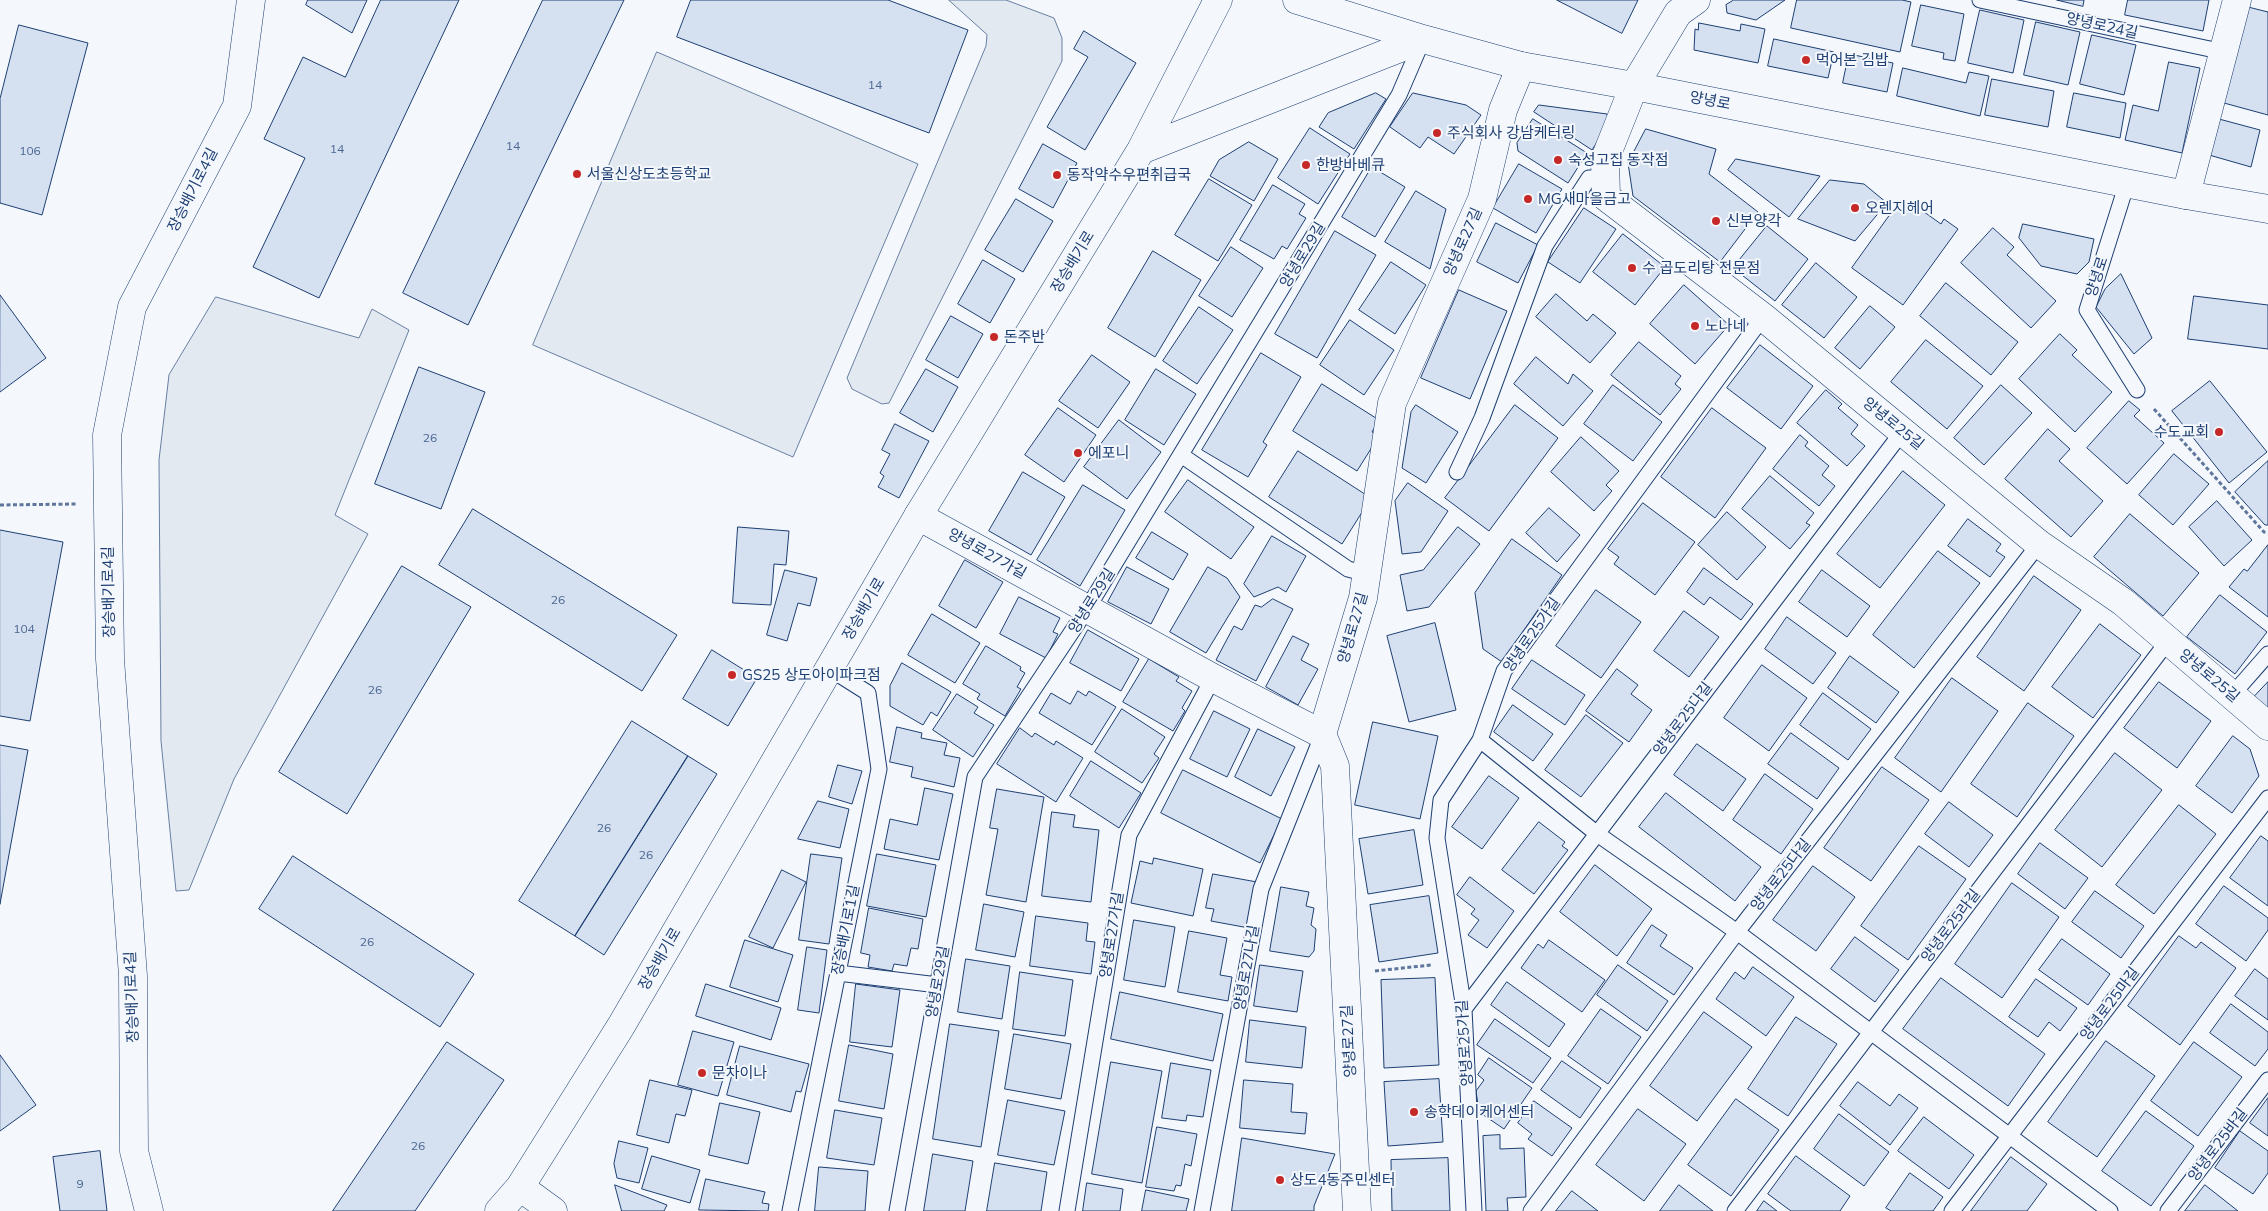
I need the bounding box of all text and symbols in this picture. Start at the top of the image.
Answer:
street label: 양녕로24길 [2064,10,2140,42]
place label: 먹어본 김밥 [1816,51,1889,69]
marker: 먹어본 김밥 [1800,54,1812,66]
house number: 14 [868,78,882,92]
street label: 양녕로 [1688,88,1732,114]
place label: 주식회사 강남케터링 [1447,124,1575,142]
marker: 주식회사 강남케터링 [1431,127,1443,139]
house number: 14 [506,139,520,153]
house number: 14 [330,142,344,156]
house number: 106 [19,144,41,158]
street label: 장승배기로4길 [164,145,222,235]
place label: 숙성고집 동작점 [1568,151,1669,169]
marker: 숙성고집 동작점 [1552,154,1564,166]
place label: 한방바베큐 [1316,156,1385,174]
marker: 한방바베큐 [1300,159,1312,171]
place label: 서울신상도초등학교 [587,165,711,183]
place label: 동작약수우편취급국 [1067,166,1191,184]
marker: 서울신상도초등학교 [571,168,583,180]
marker: 동작약수우편취급국 [1051,169,1063,181]
place label: MG새마을금고 [1538,190,1631,208]
marker: MG새마을금고 [1522,193,1534,205]
place label: 오렌지헤어 [1865,199,1934,217]
marker: 오렌지헤어 [1849,202,1861,214]
street label: 양녕로27길 [1440,205,1486,279]
place label: 신부양각 [1726,212,1781,230]
marker: 신부양각 [1710,215,1722,227]
street label: 양녕로29길 [1276,219,1330,291]
street label: 장승배기로 [1048,228,1098,296]
street label: 양녕로 [2082,255,2112,299]
place label: 수 곱도리탕 전문점 [1642,259,1760,277]
marker: 수 곱도리탕 전문점 [1626,262,1638,274]
place label: 노나네 [1705,317,1746,335]
marker: 노나네 [1689,320,1701,332]
place label: 돈주반 [1004,328,1045,346]
marker: 돈주반 [988,331,1000,343]
street label: 양녕로25길 [1859,394,1927,454]
place label: 수도교회 [2154,423,2209,441]
marker: 수도교회 [2213,426,2225,438]
house number: 26 [423,431,437,445]
place label: 에포니 [1088,444,1129,462]
marker: 에포니 [1072,447,1084,459]
street label: 양녕로27가길 [945,525,1029,583]
street label: 장승배기로4길 [99,546,119,638]
street label: 양녕로29길 [1065,565,1119,637]
street label: 장승배기로 [839,575,889,643]
street label: 양녕로27길 [1334,590,1372,666]
house number: 26 [551,593,565,607]
street label: 양녕로25가길 [1500,594,1564,676]
house number: 104 [13,622,35,636]
street label: 양녕로25길 [2175,646,2243,706]
place label: GS25 상도아이파크점 [742,666,881,684]
marker: GS25 상도아이파크점 [726,669,738,681]
street label: 양녕로25나길 [1650,679,1716,759]
house number: 26 [368,683,382,697]
house number: 26 [597,821,611,835]
street label: 양녕로25다길 [1747,835,1815,915]
house number: 26 [639,848,653,862]
street label: 장승배기로1길 [828,883,864,977]
street label: 양녕로25라길 [1918,886,1984,966]
street label: 양녕로27가길 [1096,891,1128,979]
street label: 양녕로27나길 [1231,924,1263,1012]
street label: 장승배기로 [635,925,685,993]
house number: 26 [360,935,374,949]
street label: 양녕로29길 [923,944,953,1020]
street label: 장승배기로4길 [121,951,143,1043]
street label: 양녕로25마길 [2077,964,2143,1044]
street label: 양녕로25가길 [1453,999,1477,1087]
street label: 양녕로27길 [1338,1004,1360,1078]
place label: 문차이나 [712,1064,767,1082]
marker: 문차이나 [696,1067,708,1079]
place label: 송학데이케어센터 [1424,1103,1534,1121]
street label: 양녕로25바길 [2185,1105,2251,1185]
marker: 송학데이케어센터 [1408,1106,1420,1118]
house number: 26 [411,1139,425,1153]
place label: 상도4동주민센터 [1290,1171,1396,1189]
marker: 상도4동주민센터 [1274,1174,1286,1186]
house number: 9 [76,1177,84,1191]

